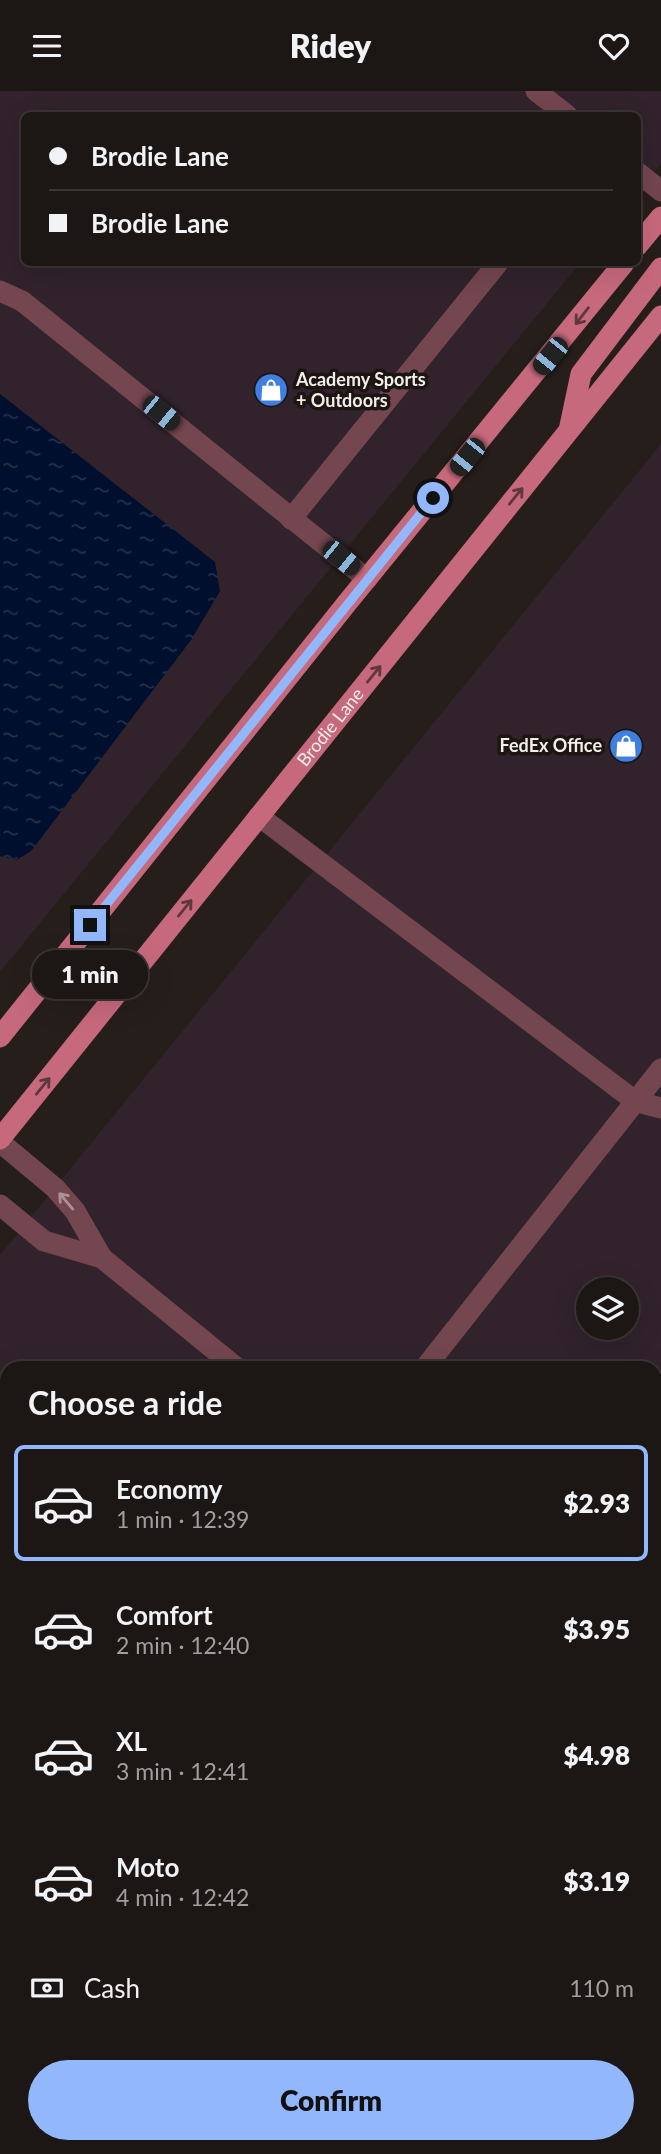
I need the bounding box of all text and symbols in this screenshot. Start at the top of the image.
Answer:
text: Ridey [290,26,371,65]
icon: menu [28,27,66,65]
icon: heart [595,27,633,65]
text: Brodie Lane [91,140,229,172]
text: Brodie Lane [91,207,229,239]
one-way arrow [574,306,589,325]
car [529,333,572,379]
place label: Academy Sports + Outdoors [295,368,426,411]
shop icon: Academy Sports + Outdoors [252,371,290,409]
car [139,392,184,434]
car [446,434,489,480]
route start [417,482,449,514]
one-way arrow [509,488,524,506]
car [319,537,364,579]
one-way arrow [366,665,381,683]
street label: Brodie Lane [292,683,368,770]
shop icon: FedEx Office [607,727,645,765]
place label: FedEx Office [500,734,602,756]
one-way arrow [178,900,193,918]
route end [74,909,106,941]
callout: 1 min [32,949,148,999]
text: 1 min [61,960,119,988]
one-way arrow [35,1077,50,1095]
one-way arrow [58,1192,74,1210]
map controls [576,1277,639,1340]
button: layers [576,1277,639,1340]
text: Choose a ride [28,1383,222,1422]
icon: car [32,1472,95,1535]
text: Economy [116,1473,222,1505]
text: $2.93 [563,1487,630,1519]
text: 1 min · 12:39 [116,1505,249,1533]
icon: car [32,1598,95,1661]
text: Comfort [116,1599,213,1631]
text: $3.95 [563,1613,630,1645]
text: 2 min · 12:40 [116,1631,249,1659]
icon: car [32,1724,95,1787]
text: XL [116,1725,147,1757]
text: $4.98 [563,1739,630,1771]
text: 3 min · 12:41 [116,1757,249,1785]
icon: car [32,1850,95,1913]
text: Moto [116,1851,179,1883]
text: $3.19 [563,1865,630,1897]
text: 4 min · 12:42 [116,1883,249,1911]
icon: cash [28,1969,66,2007]
text: Cash [84,1972,140,2004]
text: 110 m [569,1974,634,2002]
button: Confirm [28,2060,634,2140]

